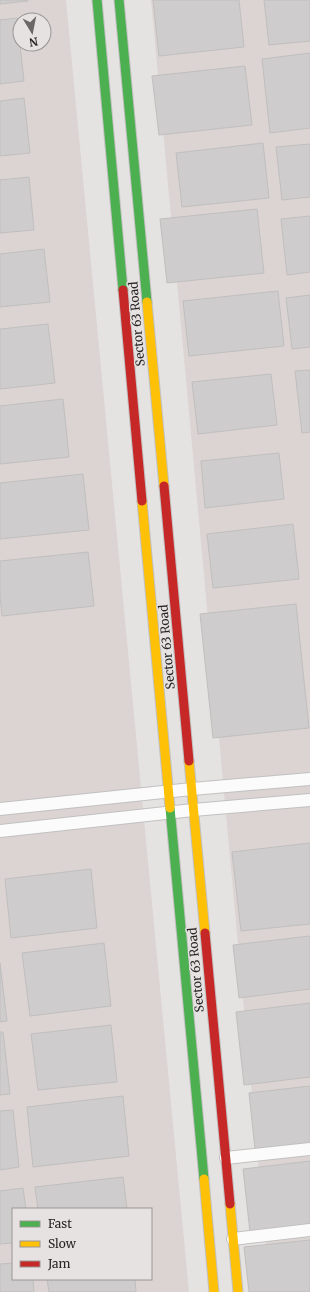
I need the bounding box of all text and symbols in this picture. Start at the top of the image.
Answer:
north arrow [12,12,52,52]
text: N [28,34,39,50]
street label: Sector 63 Road [125,281,148,367]
street label: Sector 63 Road [155,604,178,690]
street label: Sector 63 Road [184,927,207,1013]
legend [12,1208,152,1280]
text: Fast [48,1216,72,1231]
text: Slow [48,1236,77,1251]
text: Jam [47,1256,71,1271]

